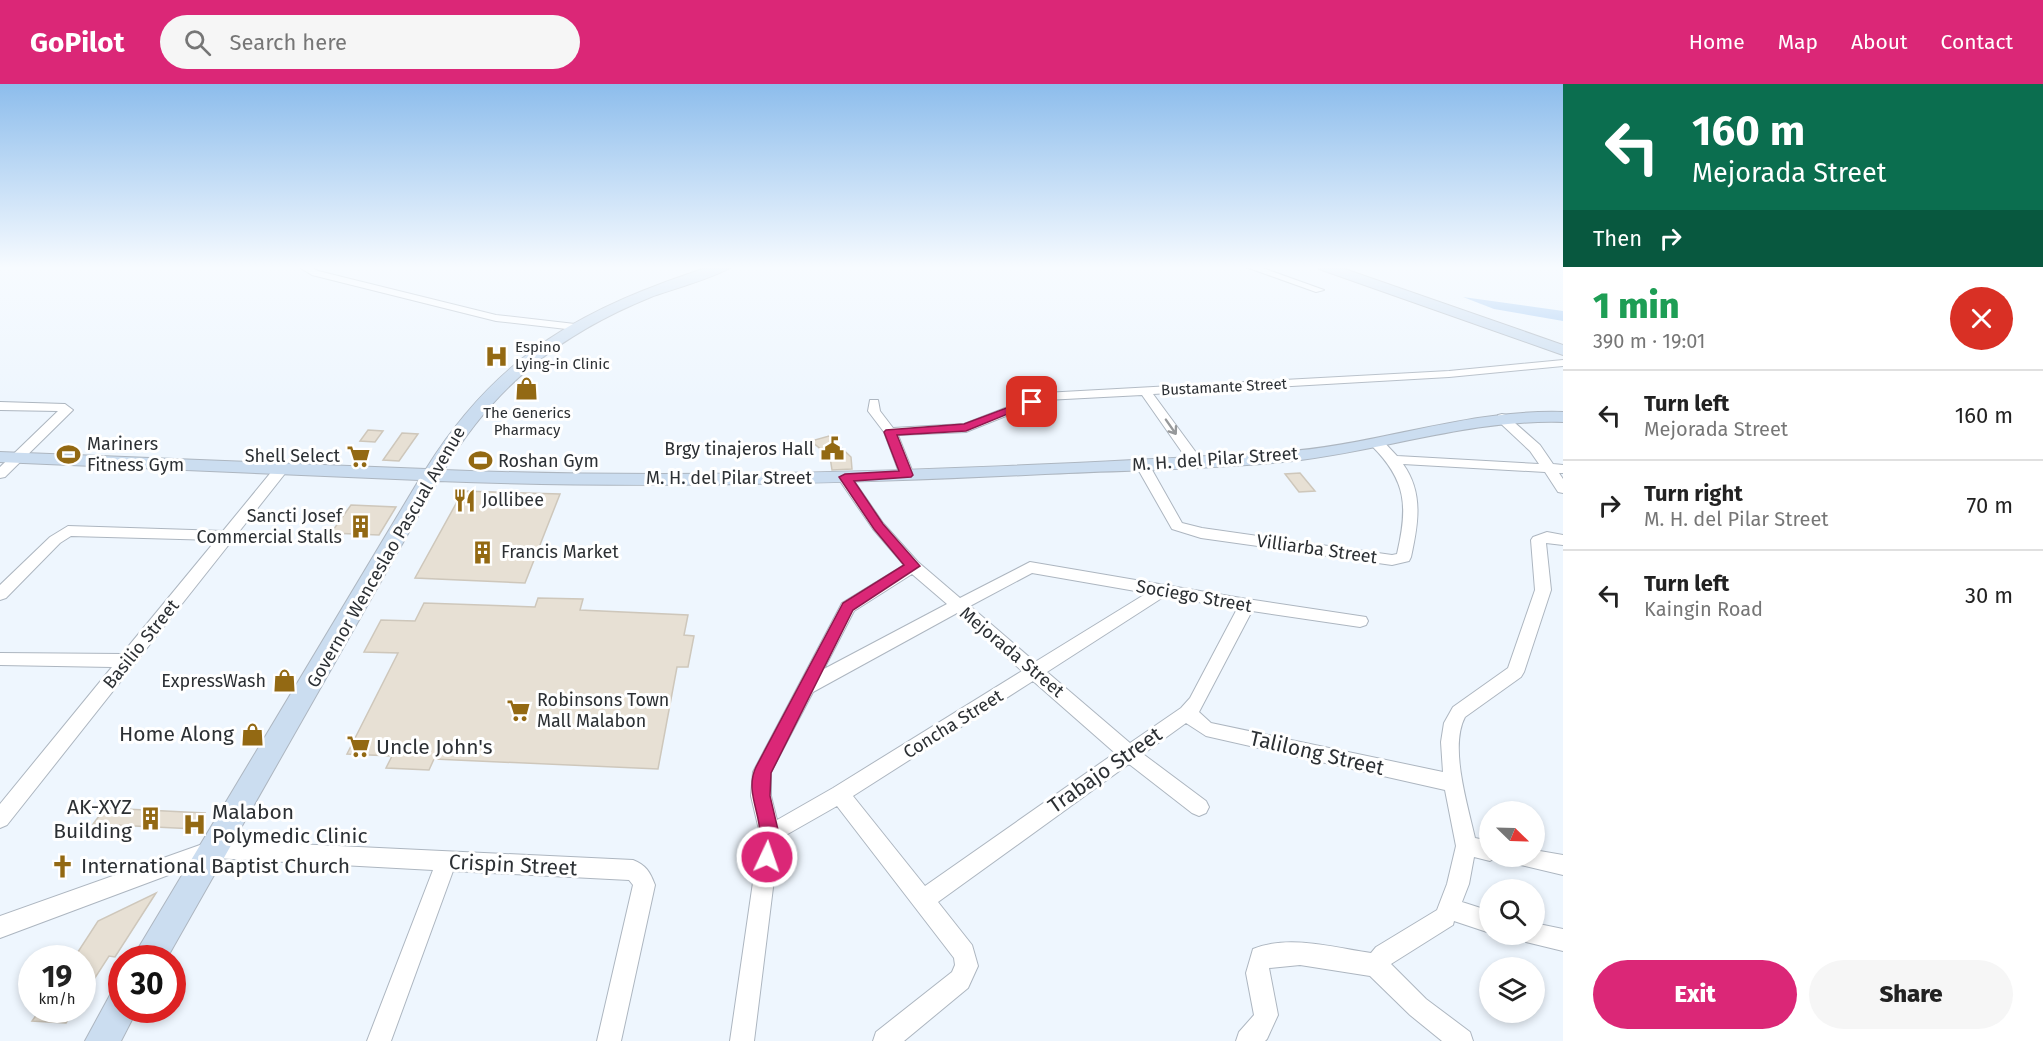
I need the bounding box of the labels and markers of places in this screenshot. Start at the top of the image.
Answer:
place label: Espino Lying-in Clinic [515,338,610,373]
hospital icon: Espino Lying-in Clinic [484,343,510,369]
shop icon: The Generics Pharmacy [514,376,540,402]
pin [1006,376,1057,427]
place label: The Generics Pharmacy [483,404,571,439]
place label: Mariners Fitness Gym [87,433,184,476]
public building icon: Brgy tinajeros Hall [819,436,845,462]
place label: Brgy tinajeros Hall [664,438,814,460]
sports icon: Mariners Fitness Gym [56,441,82,467]
supermarket icon: Shell Select [345,443,371,469]
place label: Shell Select [245,445,341,467]
sports icon: Roshan Gym [467,448,493,474]
place label: Roshan Gym [498,450,599,472]
restaurant icon: Jollibee [451,487,477,513]
place label: Jollibee [482,489,544,511]
place label: Sancti Josef Commercial Stalls [197,505,344,548]
building icon: Sancti Josef Commercial Stalls [347,513,373,539]
building icon: Francis Market [470,539,496,565]
place label: Francis Market [501,541,619,563]
shop icon: ExpressWash [271,668,297,694]
place label: ExpressWash [161,670,266,692]
place label: Robinsons Town Mall Malabon [537,689,669,732]
supermarket icon: Robinsons Town Mall Malabon [506,697,532,723]
place label: Home Along [119,721,234,747]
shop icon: Home Along [239,721,265,747]
supermarket icon: Uncle John's [345,734,371,760]
place label: Uncle John's [376,734,493,760]
place label: AK-XYZ Building [53,794,132,844]
place label: Malabon Polymedic Clinic [212,799,368,849]
building icon: AK-XYZ Building [137,806,163,832]
hospital icon: Malabon Polymedic Clinic [181,811,207,837]
church icon: International Baptist Church [50,853,76,879]
place label: International Baptist Church [81,853,350,879]

